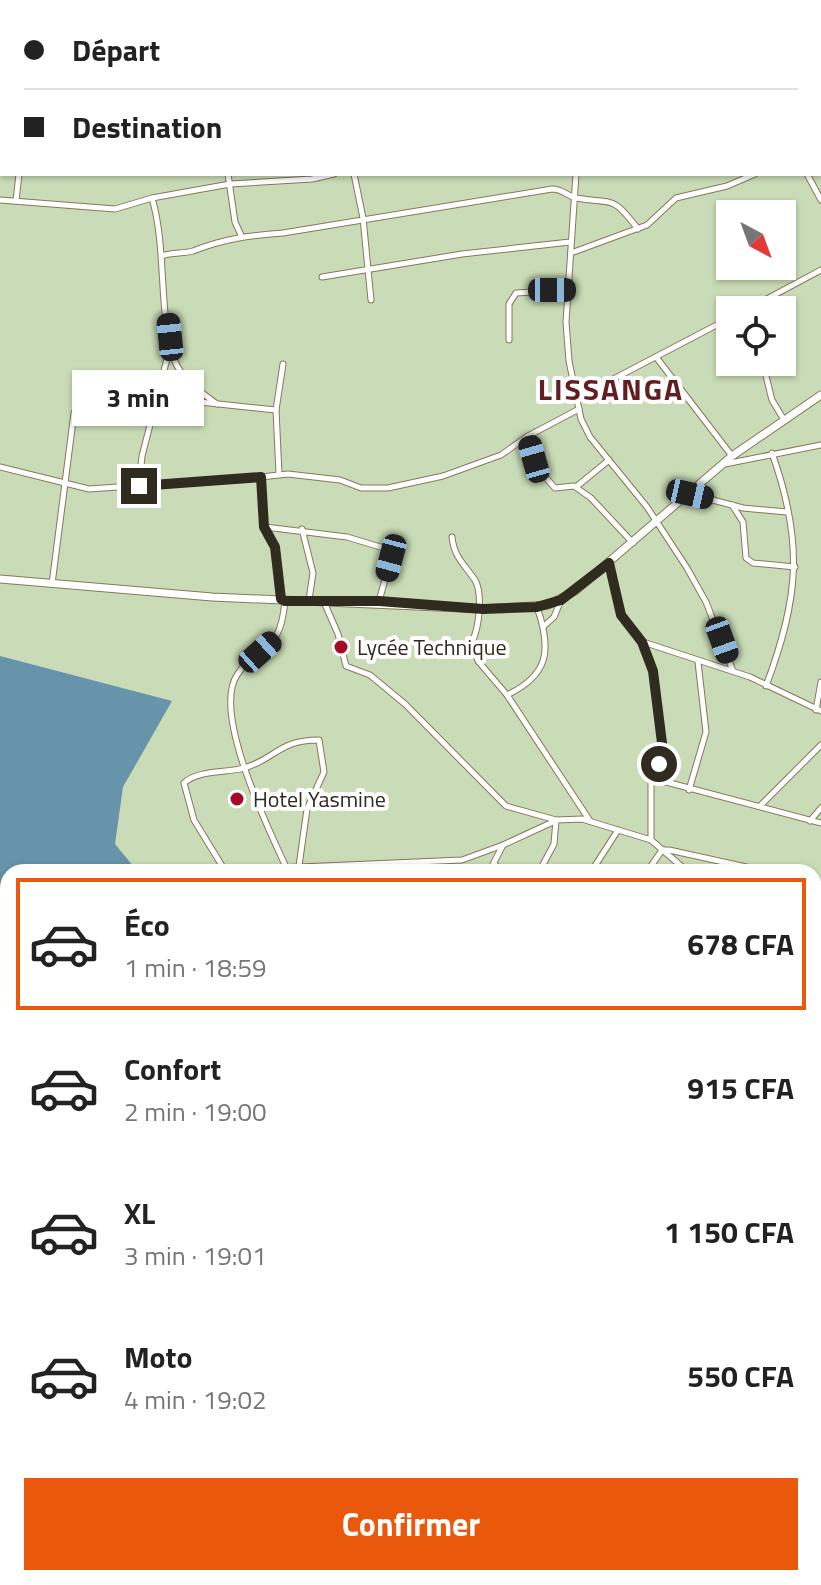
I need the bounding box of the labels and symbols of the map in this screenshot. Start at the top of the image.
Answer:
north arrow [716,200,796,280]
car [528,278,576,302]
car [156,312,184,362]
district label: LISSANGA [538,366,684,412]
callout: 3 min [73,370,205,426]
car [516,433,552,485]
route end [121,468,157,504]
car [664,477,716,511]
car [373,532,409,584]
car [703,613,741,667]
car [234,627,286,677]
place label: Lycée Technique [357,630,507,664]
marker: Lycée Technique [332,638,350,656]
route start [641,746,677,782]
place label: Hotel Yasmine [253,782,386,816]
marker: Hotel Yasmine [228,790,246,808]

